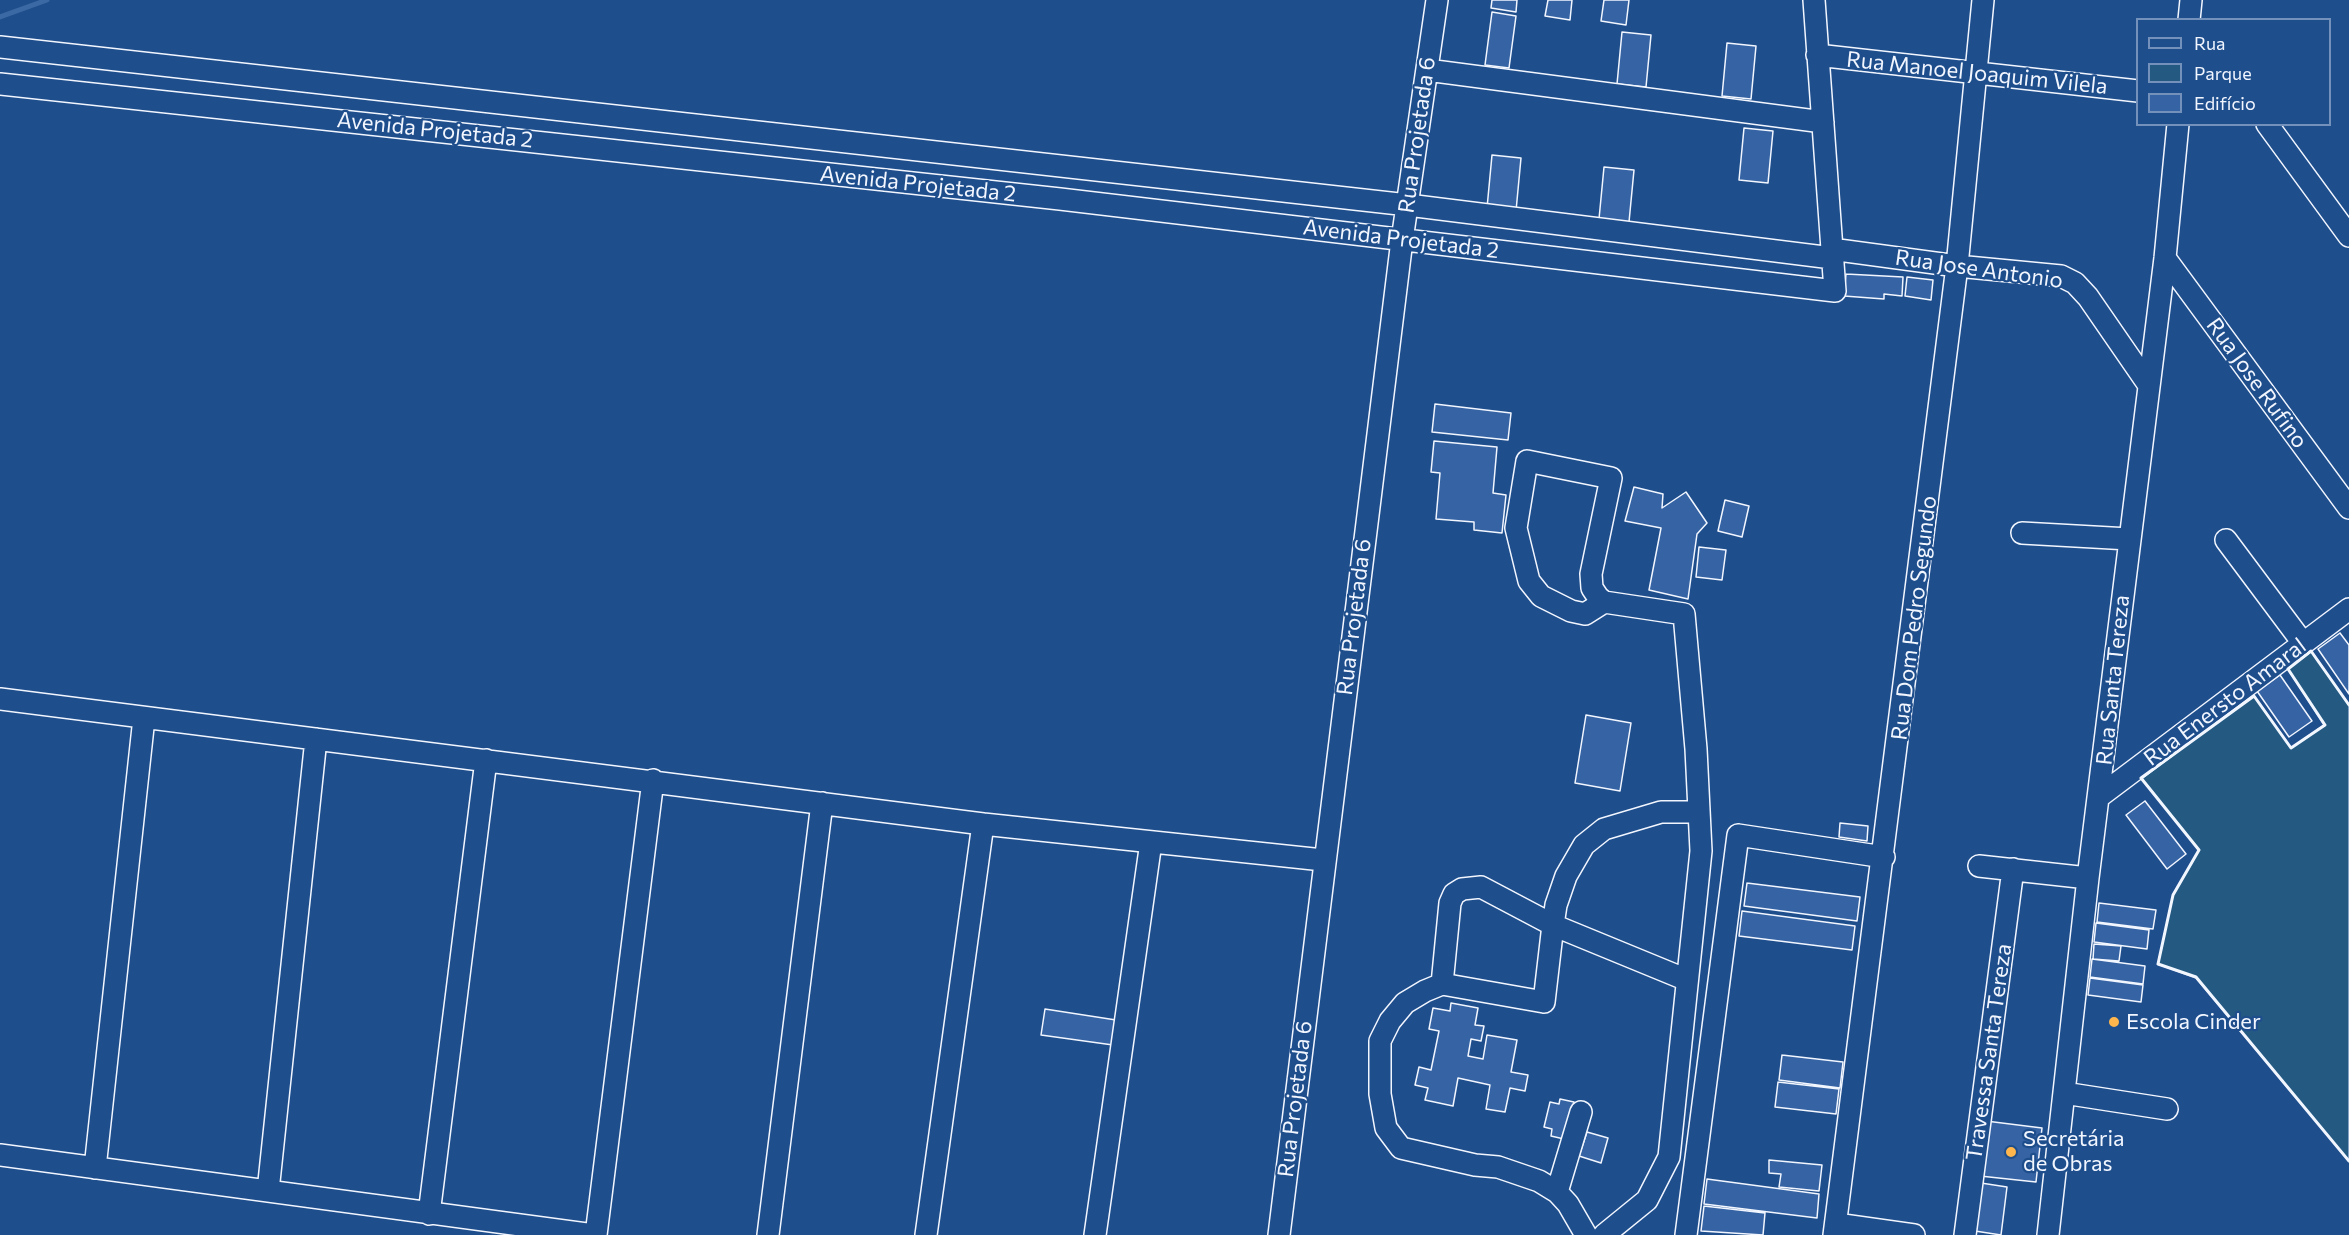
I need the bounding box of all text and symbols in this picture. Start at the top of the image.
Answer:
legend [2136,18,2331,126]
text: Rua [2194,32,2225,54]
street label: Rua Manoel Joaquim Vilela [1845,46,2109,100]
street label: Rua Projetada 6 [1393,55,1441,215]
text: Parque [2194,62,2252,84]
text: Edifício [2194,92,2256,114]
street label: Avenida Projetada 2 [336,107,534,153]
street label: Avenida Projetada 2 [819,161,1017,207]
street label: Avenida Projetada 2 [1302,214,1500,264]
street label: Rua Jose Antonio [1893,244,2065,294]
street label: Rua Jose Rufino [2201,313,2313,453]
street label: Rua Dom Pedro Segundo [1886,494,1942,742]
street label: Rua Projetada 6 [1331,537,1377,697]
street label: Rua Santa Tereza [2091,594,2135,766]
street label: Rua Enersto Amaral [2139,632,2311,772]
street label: Travessa Santa Tereza [1961,942,2017,1162]
place label: Escola Cinder [2126,1009,2261,1035]
marker: Escola Cinder [2107,1015,2121,1029]
street label: Rua Projetada 6 [1272,1019,1318,1179]
place label: Secretária de Obras [2023,1126,2125,1178]
marker: Secretária de Obras [2004,1145,2018,1159]

